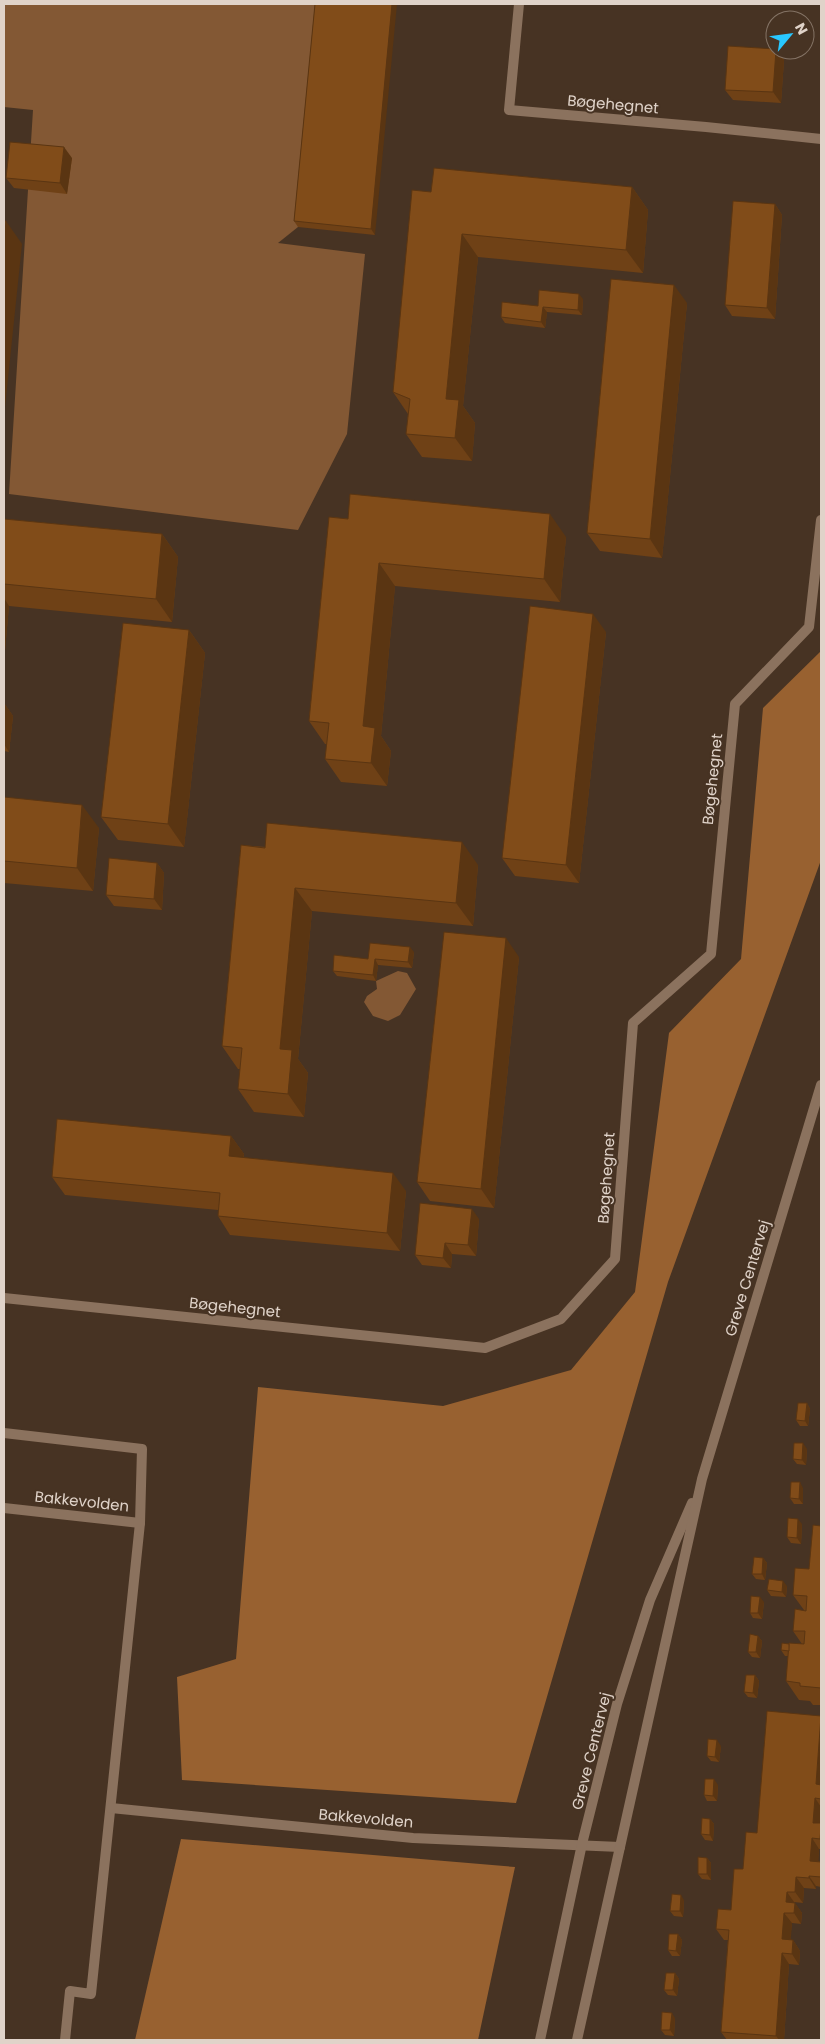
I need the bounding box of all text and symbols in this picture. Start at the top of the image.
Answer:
north arrow [765,10,815,60]
text: N [790,19,813,38]
street label: Bøgehegnet [566,90,660,118]
street label: Bøgehegnet [697,732,727,826]
street label: Bøgehegnet [592,1132,620,1224]
street label: Greve Centervej [719,1217,775,1339]
street label: Bøgehegnet [188,1292,282,1322]
street label: Bakkevolden [34,1486,130,1516]
street label: Greve Centervej [566,1690,616,1812]
street label: Bakkevolden [318,1803,414,1833]

